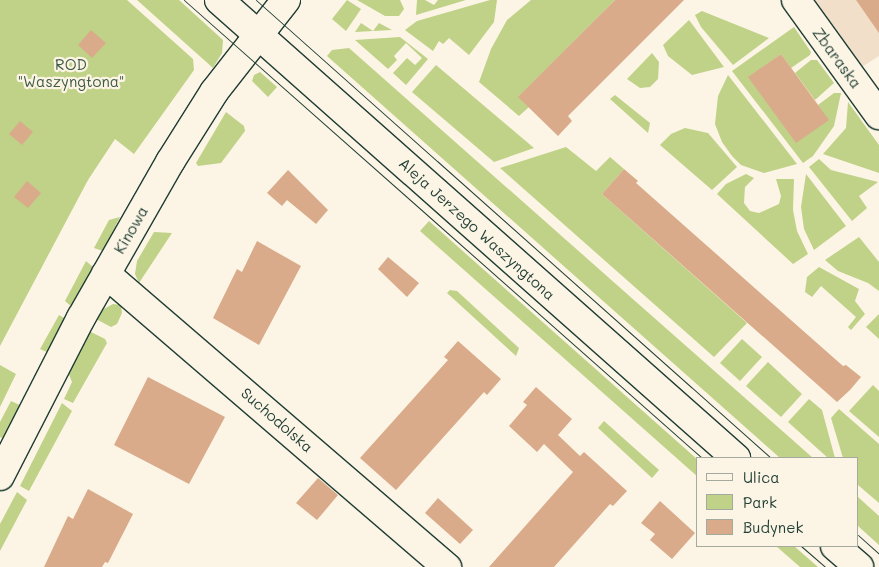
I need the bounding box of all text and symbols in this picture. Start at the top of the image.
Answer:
street label: Zbaraska [809,24,865,92]
park label: ROD "Waszyngtona" [18,55,124,90]
street label: Aleja Jerzego Waszyngtona [395,154,559,304]
street label: Kinowa [110,203,152,257]
street label: Suchodolska [237,384,317,456]
legend [696,457,859,547]
text: Ulica [743,467,780,487]
text: Park [743,492,777,512]
text: Budynek [743,517,803,537]

